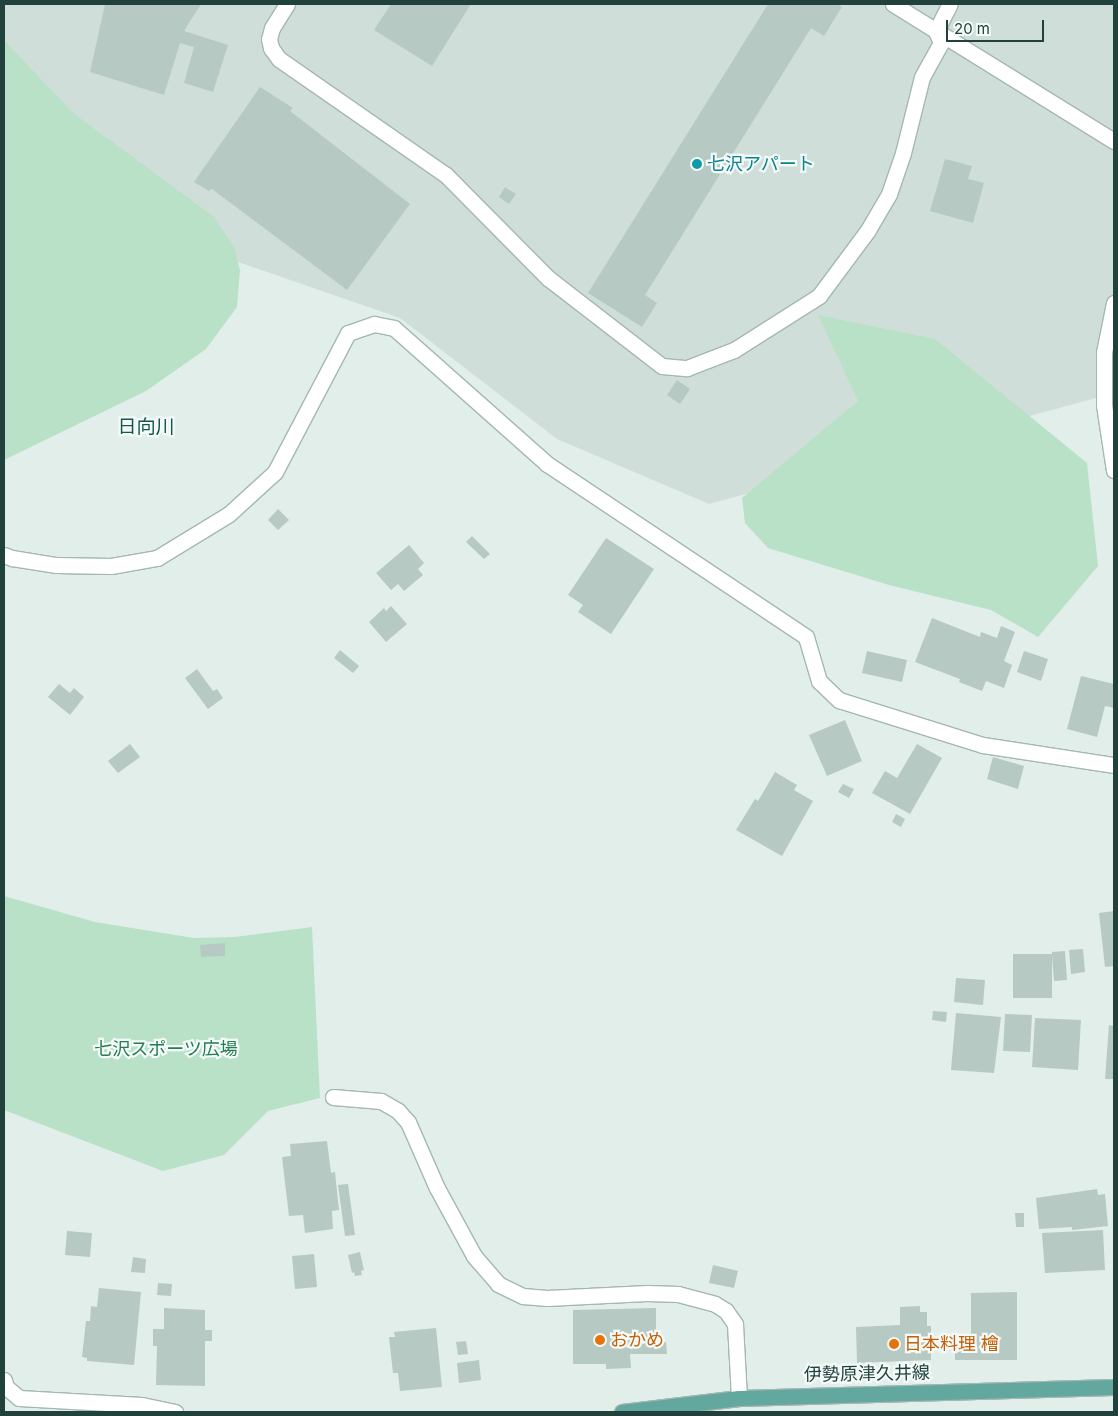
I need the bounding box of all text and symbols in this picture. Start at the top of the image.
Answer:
scale bar [948,10,1046,42]
text: 20 m [954,19,990,38]
place label: 七沢アパート [707,153,815,175]
marker: 七沢アパート [691,158,703,170]
district label: 日向川 [118,416,174,438]
park label: 七沢スポーツ広場 [94,1038,238,1060]
place label: おかめ [610,1329,664,1351]
place label: 日本料理 檜 [904,1333,999,1355]
marker: おかめ [594,1334,606,1346]
marker: 日本料理 檜 [888,1338,900,1350]
street label: 伊勢原津久井線 [804,1362,930,1386]

